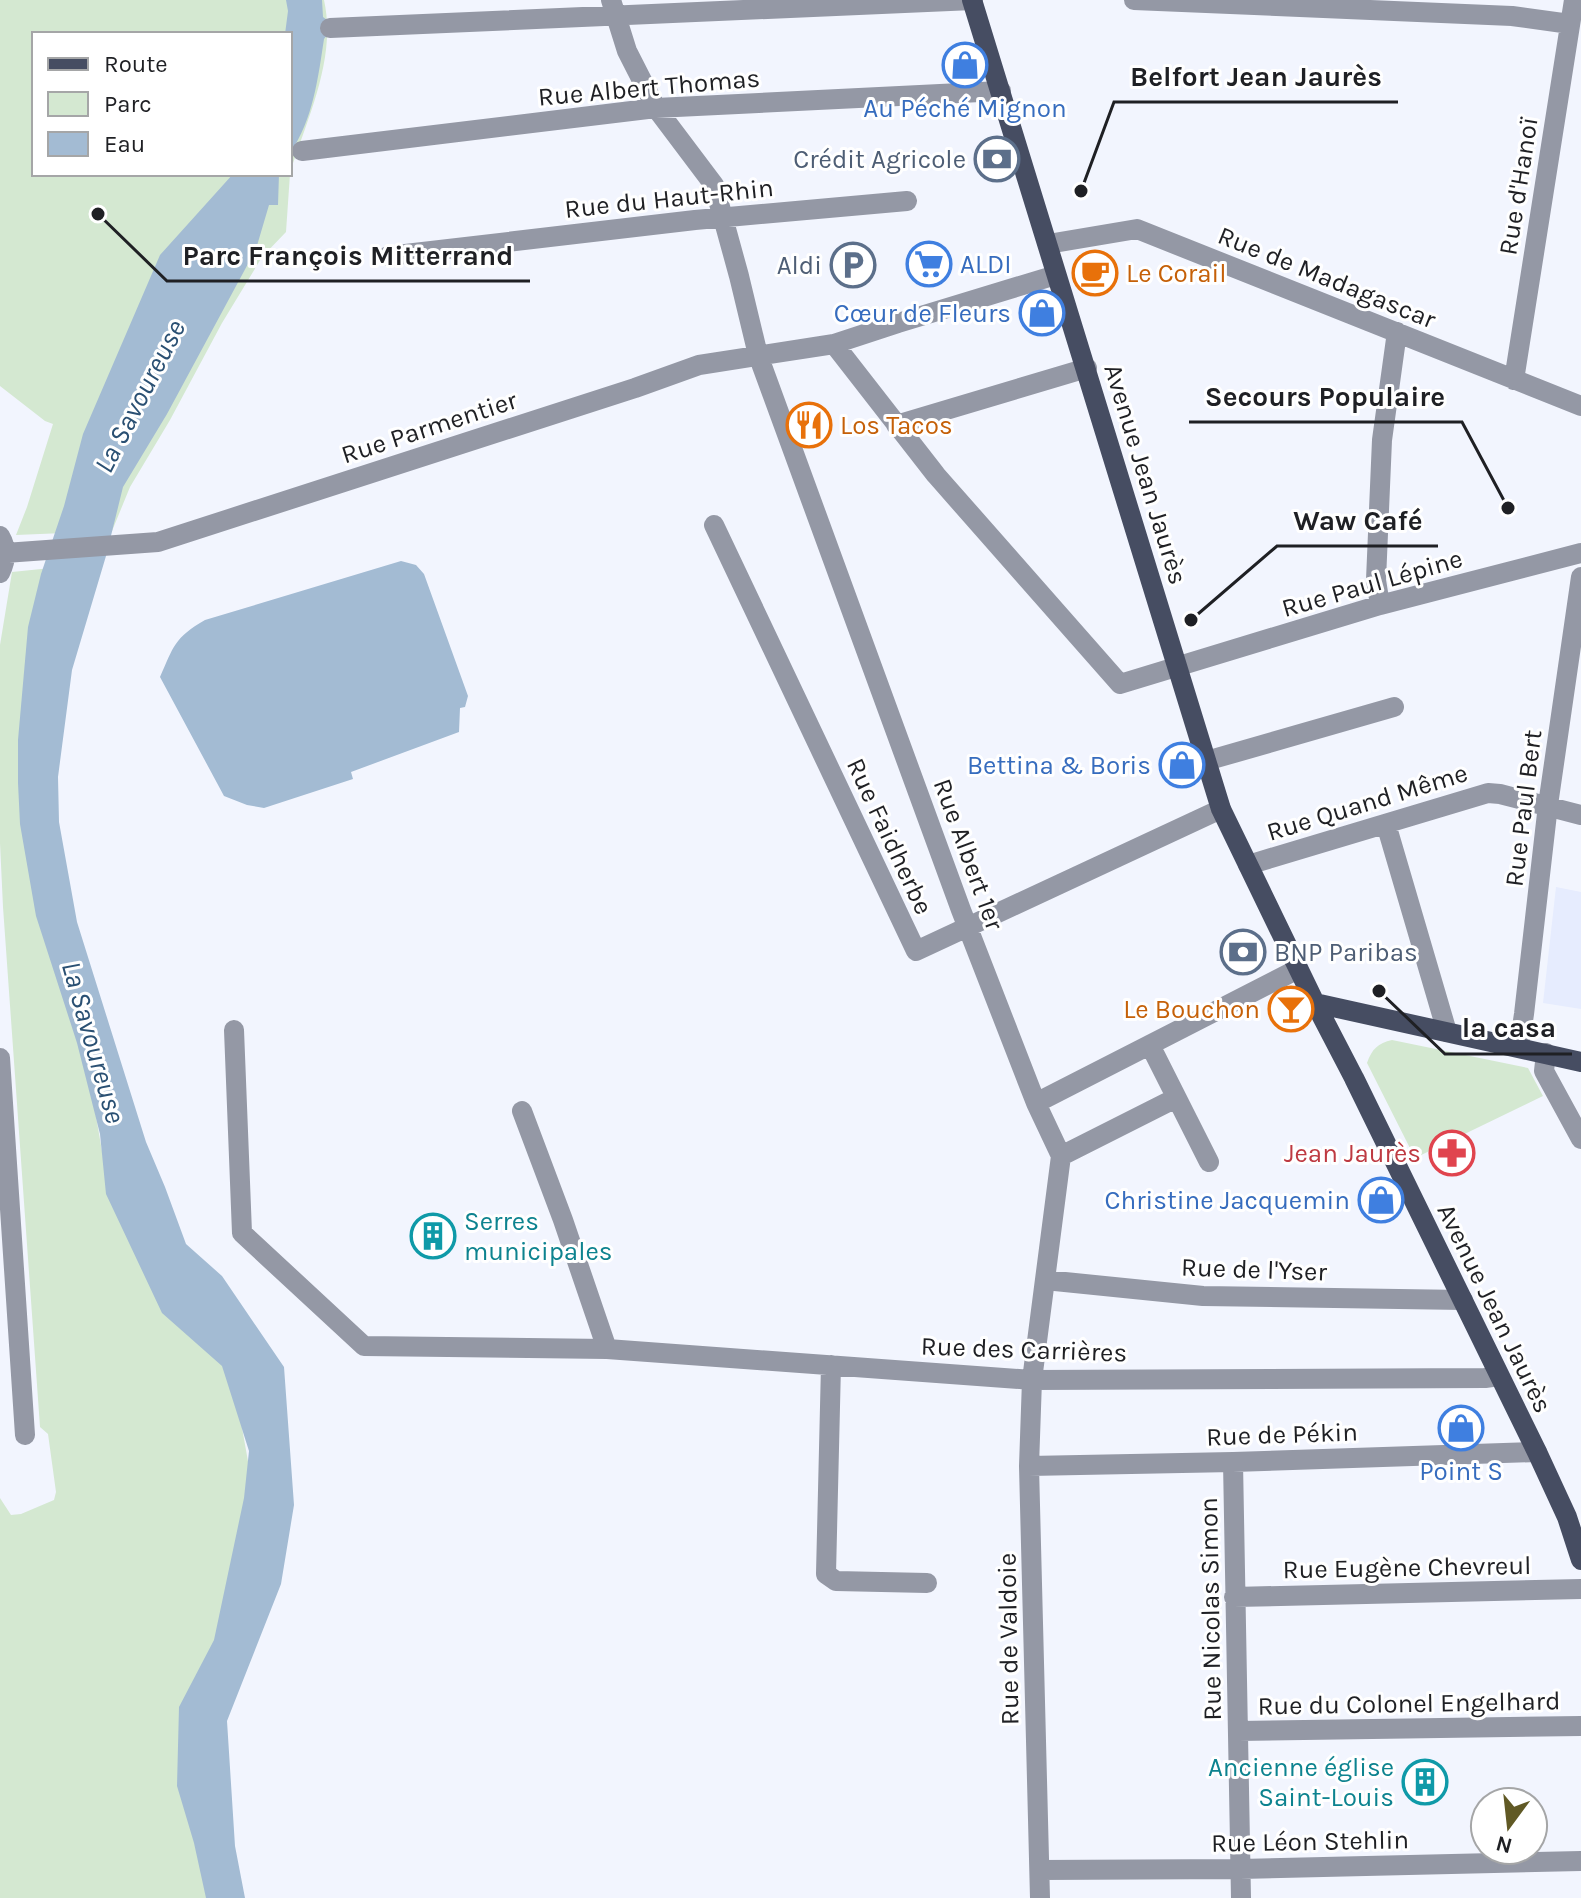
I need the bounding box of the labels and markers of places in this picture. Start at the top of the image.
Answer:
shop icon: Au Péché Mignon [941,41,989,89]
callout: Belfort Jean Jaurès [1114,50,1398,102]
place label: Au Péché Mignon [863,93,1067,124]
bank icon: Crédit Agricole [973,135,1021,183]
place label: Crédit Agricole [793,144,966,175]
callout: Parc François Mitterrand [167,229,530,281]
supermarket icon: ALDI [905,240,953,288]
parking icon: Aldi [829,241,877,289]
place label: ALDI [960,249,1012,280]
cafe icon: Le Corail [1071,249,1119,297]
place label: Aldi [777,250,822,281]
place label: Le Corail [1126,258,1227,289]
shop icon: Cœur de Fleurs [1018,289,1066,337]
place label: Cœur de Fleurs [834,298,1011,329]
callout: Secours Populaire [1189,370,1462,422]
restaurant icon: Los Tacos [785,401,833,449]
place label: Los Tacos [840,410,953,441]
callout: Waw Café [1277,494,1438,546]
shop icon: Bettina & Boris [1158,741,1206,789]
place label: Bettina & Boris [967,750,1151,781]
bank icon: BNP Paribas [1219,928,1267,976]
place label: BNP Paribas [1274,937,1418,968]
bar icon: Le Bouchon [1267,985,1315,1033]
place label: Le Bouchon [1123,994,1260,1025]
callout: la casa [1445,1002,1572,1054]
pharmacy icon: Jean Jaurès [1428,1129,1476,1177]
place label: Jean Jaurès [1284,1138,1421,1169]
shop icon: Christine Jacquemin [1357,1176,1405,1224]
place label: Christine Jacquemin [1105,1185,1350,1216]
place label: Serres municipales [464,1206,612,1267]
building icon: Serres municipales [409,1212,457,1260]
shop icon: Point S [1437,1404,1485,1452]
place label: Point S [1419,1456,1503,1487]
place label: Ancienne église Saint-Louis [1208,1752,1394,1813]
building icon: Ancienne église Saint-Louis [1401,1758,1449,1806]

